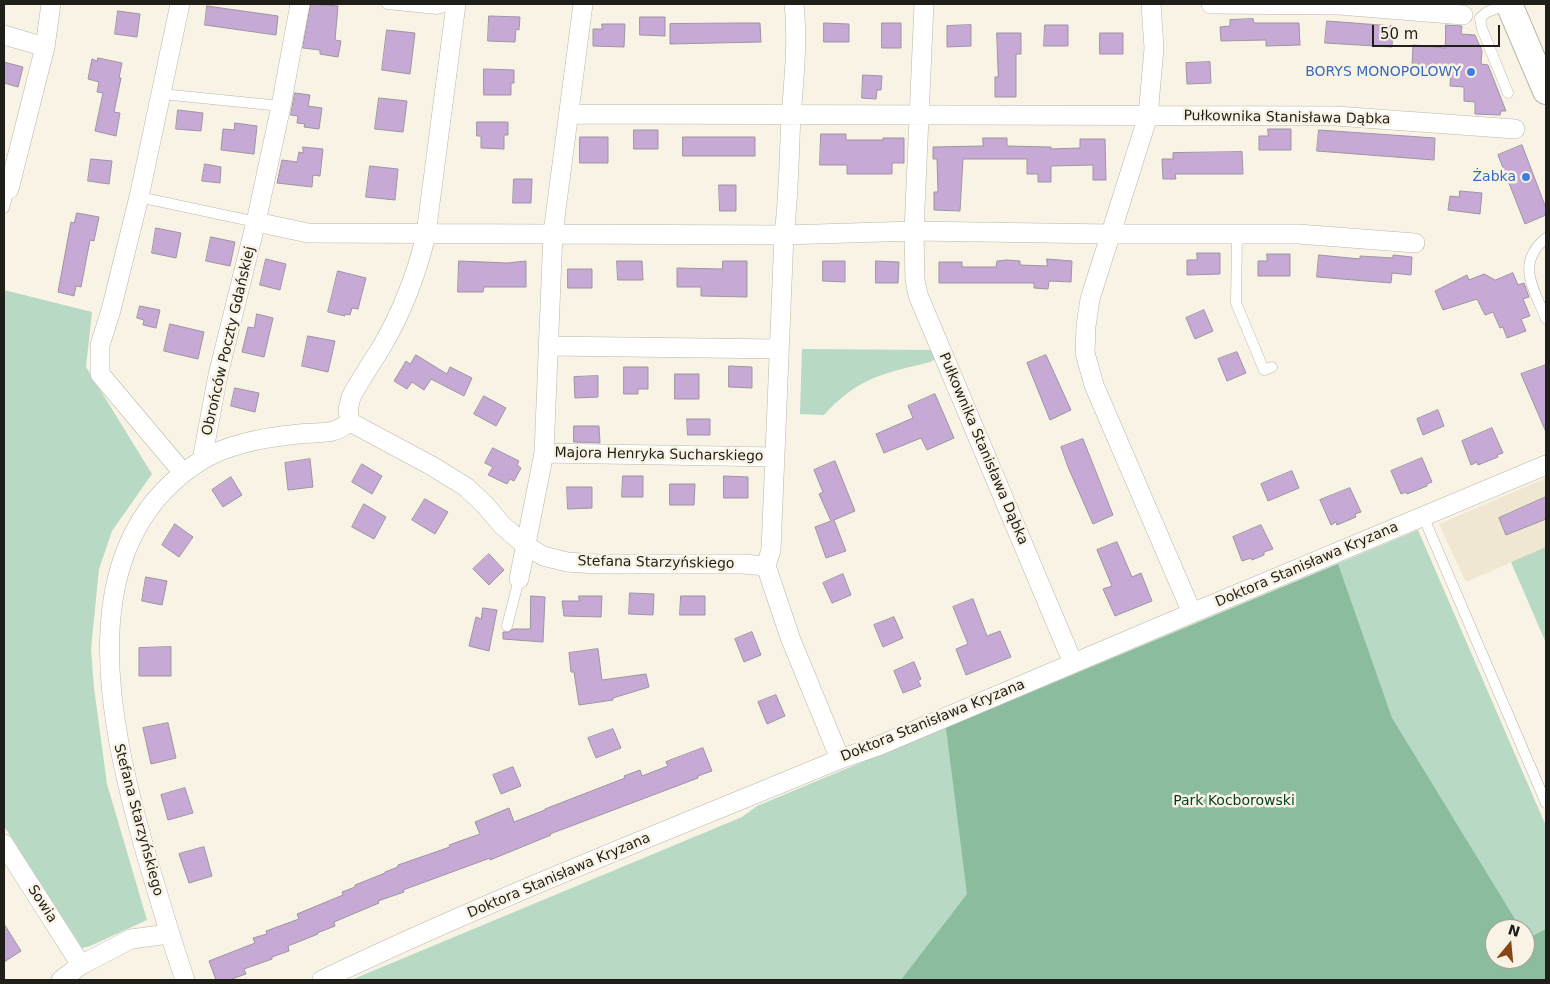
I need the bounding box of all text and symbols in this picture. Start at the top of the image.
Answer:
scale bar [1375,15,1502,47]
text: 50 m [1380,25,1418,43]
place label: BORYS MONOPOLOWY [1305,64,1461,80]
marker: BORYS MONOPOLOWY [1465,66,1477,78]
street label: Pułkownika Stanisława Dąbka [1183,108,1391,128]
place label: Żabka [1473,169,1516,185]
marker: Żabka [1520,171,1532,183]
street label: Obrońców Poczty Gdańskiej [199,245,259,437]
street label: Pułkownika Stanisława Dąbka [935,350,1031,548]
street label: Majora Henryka Sucharskiego [554,445,764,465]
street label: Doktora Stanisława Kryzana [1213,519,1401,611]
street label: Stefana Starzyńskiego [577,553,735,573]
street label: Doktora Stanisława Kryzana [839,676,1027,766]
street label: Stefana Starzyńskiego [110,742,166,898]
park label: Park Kocborowski [1173,793,1295,809]
street label: Doktora Stanisława Kryzana [465,830,653,922]
street label: Sowia [24,882,60,926]
north arrow [1485,919,1535,969]
text: N [1506,921,1522,940]

